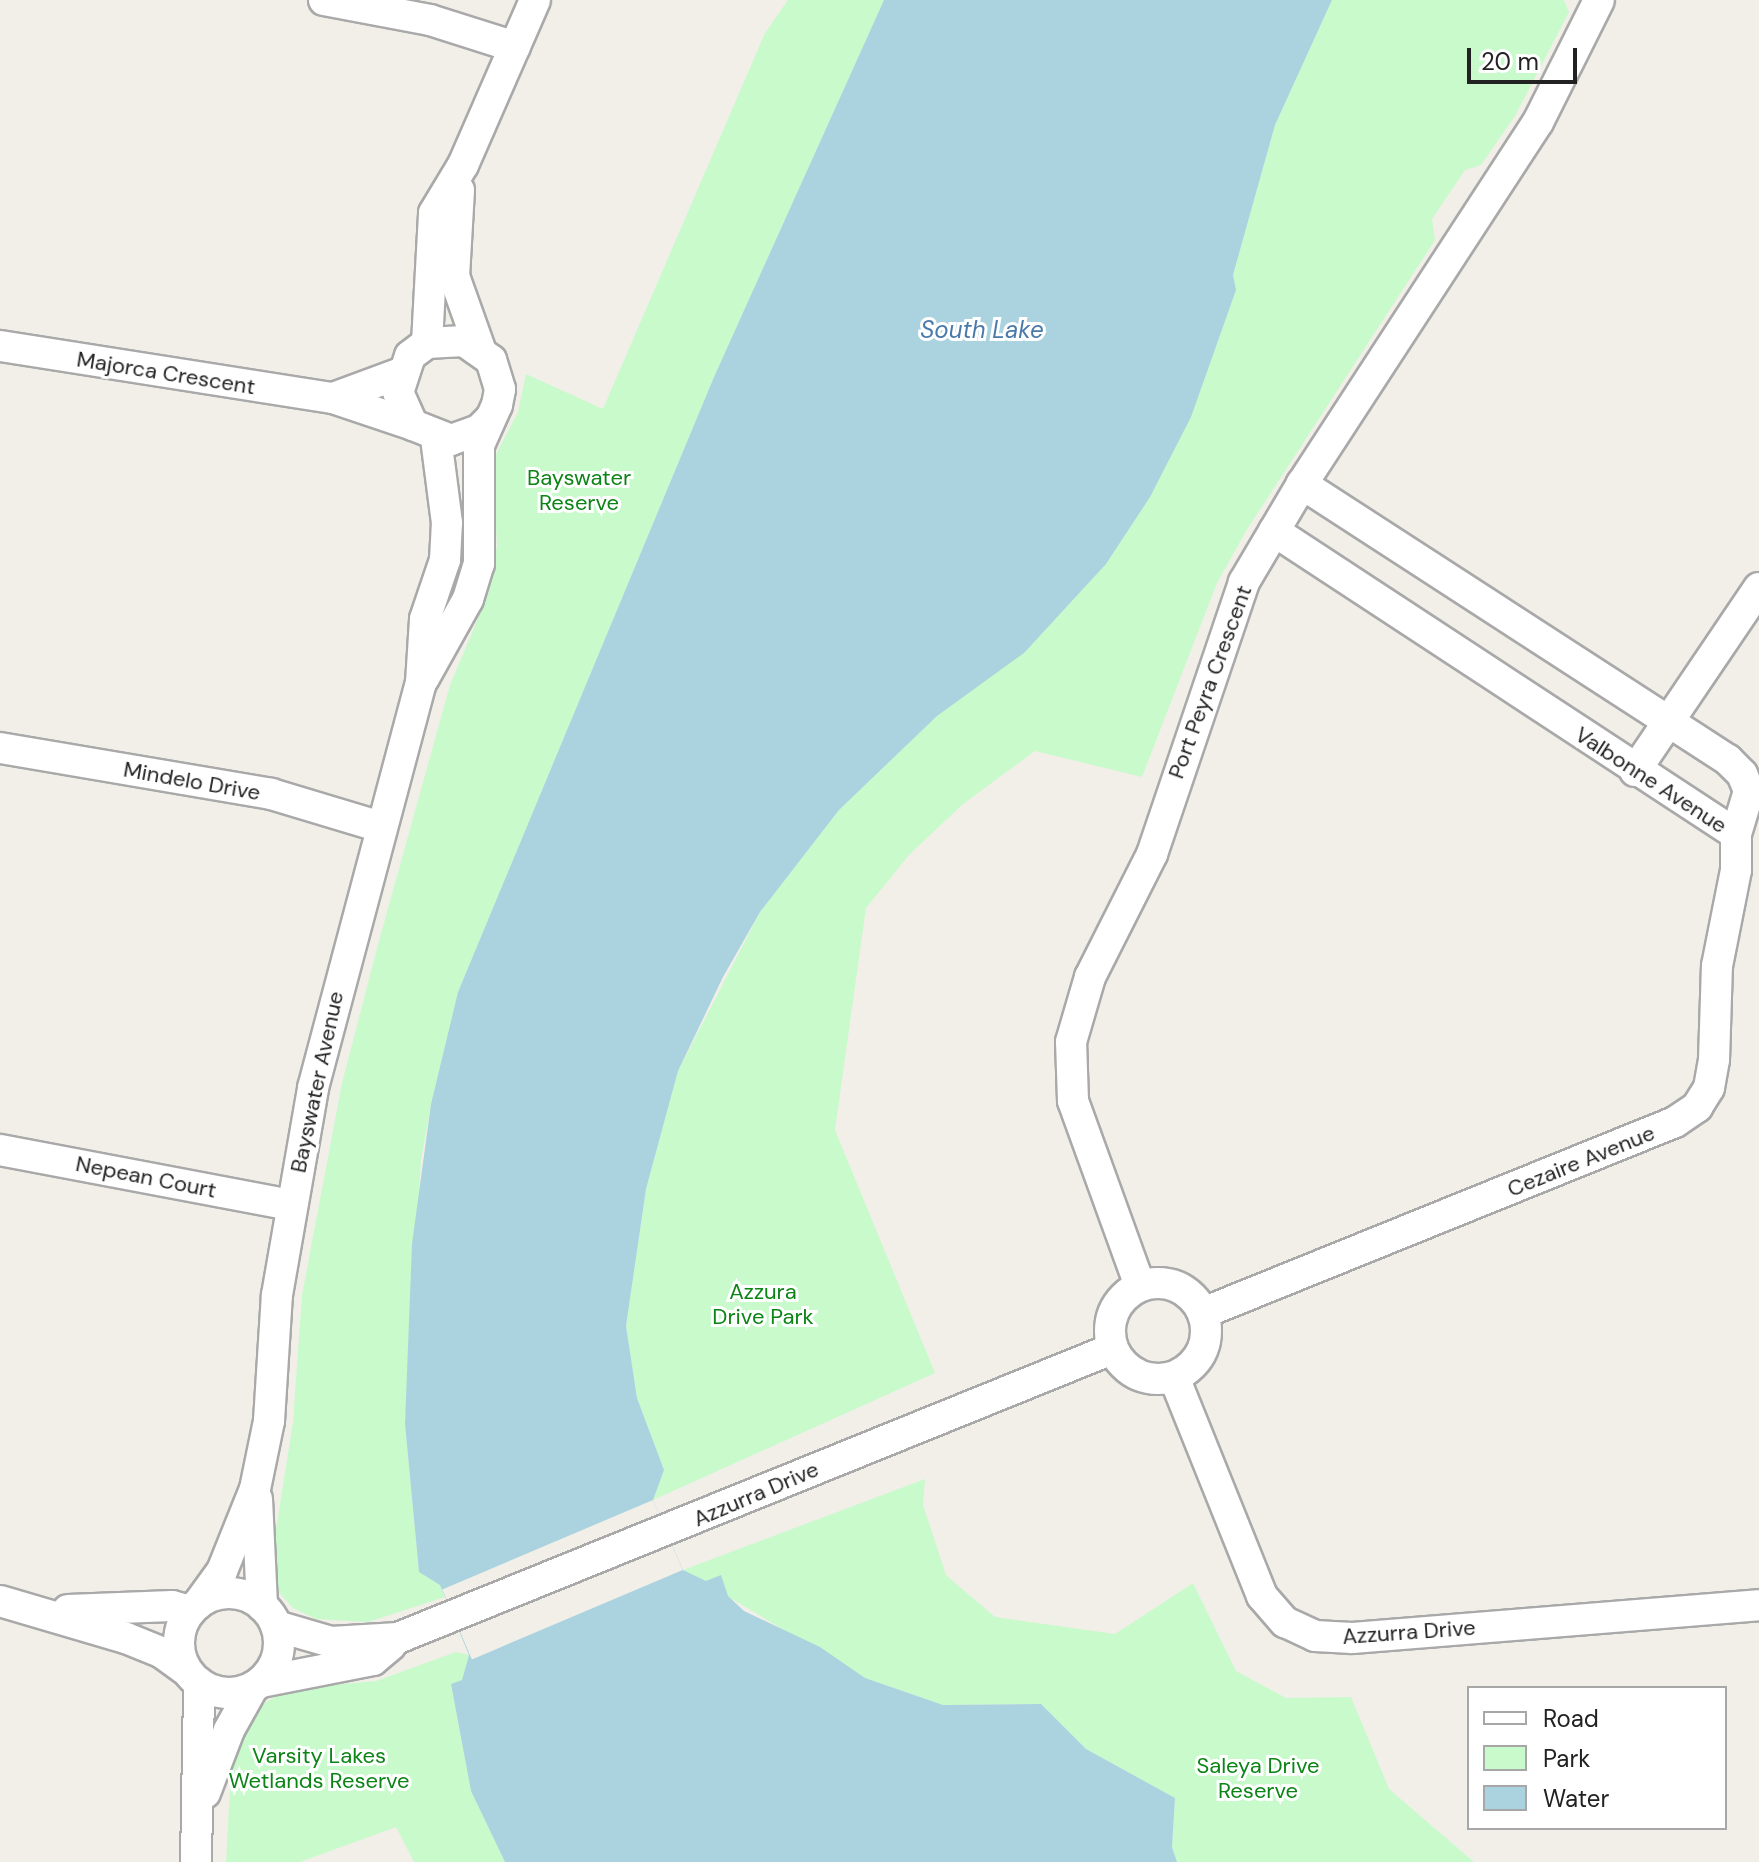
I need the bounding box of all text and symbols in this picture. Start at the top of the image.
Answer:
scale bar [1471,32,1581,82]
text: 20 m [1481,46,1539,77]
water label: South Lake [920,316,1044,344]
street label: Majorca Crescent [75,346,257,400]
park label: Bayswater Reserve [527,464,631,516]
street label: Port Peyra Crescent [1163,582,1257,782]
street label: Valbonne Avenue [1570,721,1732,839]
street label: Mindelo Drive [121,756,263,806]
street label: Bayswater Avenue [285,989,349,1175]
street label: Cezaire Avenue [1504,1119,1658,1203]
street label: Nepean Court [73,1150,219,1204]
park label: Azzura Drive Park [712,1278,814,1330]
street label: Azzurra Drive [689,1456,823,1532]
street label: Azzurra Drive [1341,1614,1477,1650]
legend [1467,1686,1727,1830]
text: Road [1543,1703,1599,1734]
park label: Varsity Lakes Wetlands Reserve [228,1742,410,1794]
text: Park [1543,1743,1590,1774]
park label: Saleya Drive Reserve [1196,1752,1320,1804]
text: Water [1543,1783,1609,1814]

